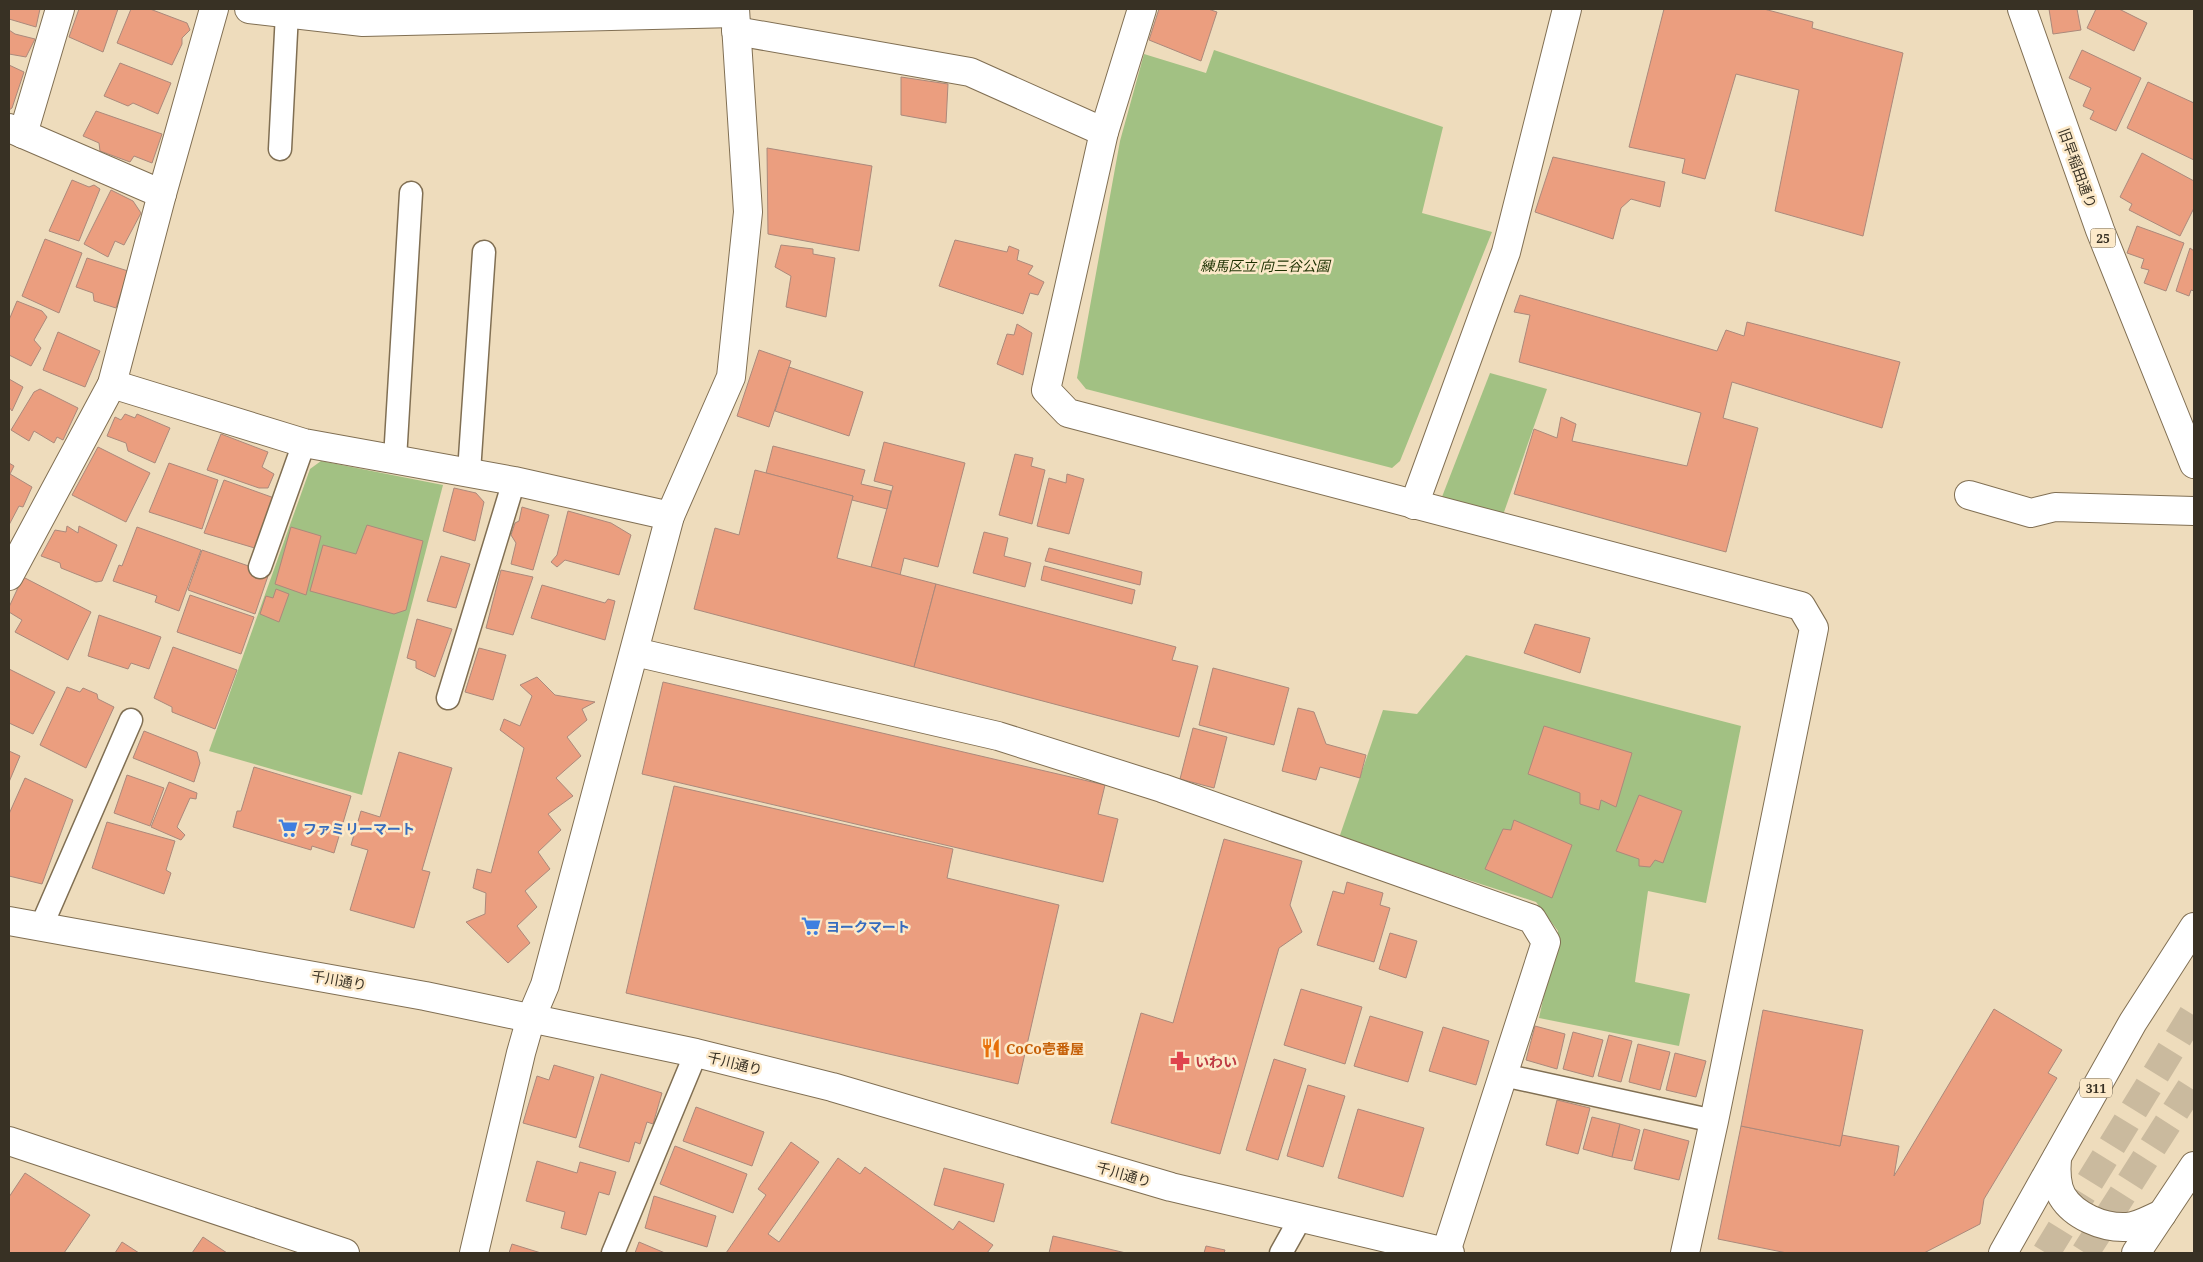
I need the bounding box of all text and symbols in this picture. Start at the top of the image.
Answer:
street label: 旧早稲田通り [2055,125,2101,211]
road number: 25 [2090,228,2116,248]
park label: 練馬区立 向三谷公園 [1200,256,1332,275]
supermarket icon: ファミリーマート [277,817,299,839]
place label: ファミリーマート [303,819,415,838]
supermarket icon: ヨークマート [800,915,822,937]
place label: ヨークマート [826,917,910,936]
street label: 千川通り [310,966,368,994]
restaurant icon: CoCo壱番屋 [980,1037,1002,1059]
place label: CoCo壱番屋 [1006,1039,1084,1058]
street label: 千川通り [706,1047,764,1079]
pharmacy icon: いわい [1169,1050,1191,1072]
place label: いわい [1195,1052,1237,1071]
road number: 311 [2080,1078,2112,1098]
street label: 千川通り [1094,1157,1154,1191]

